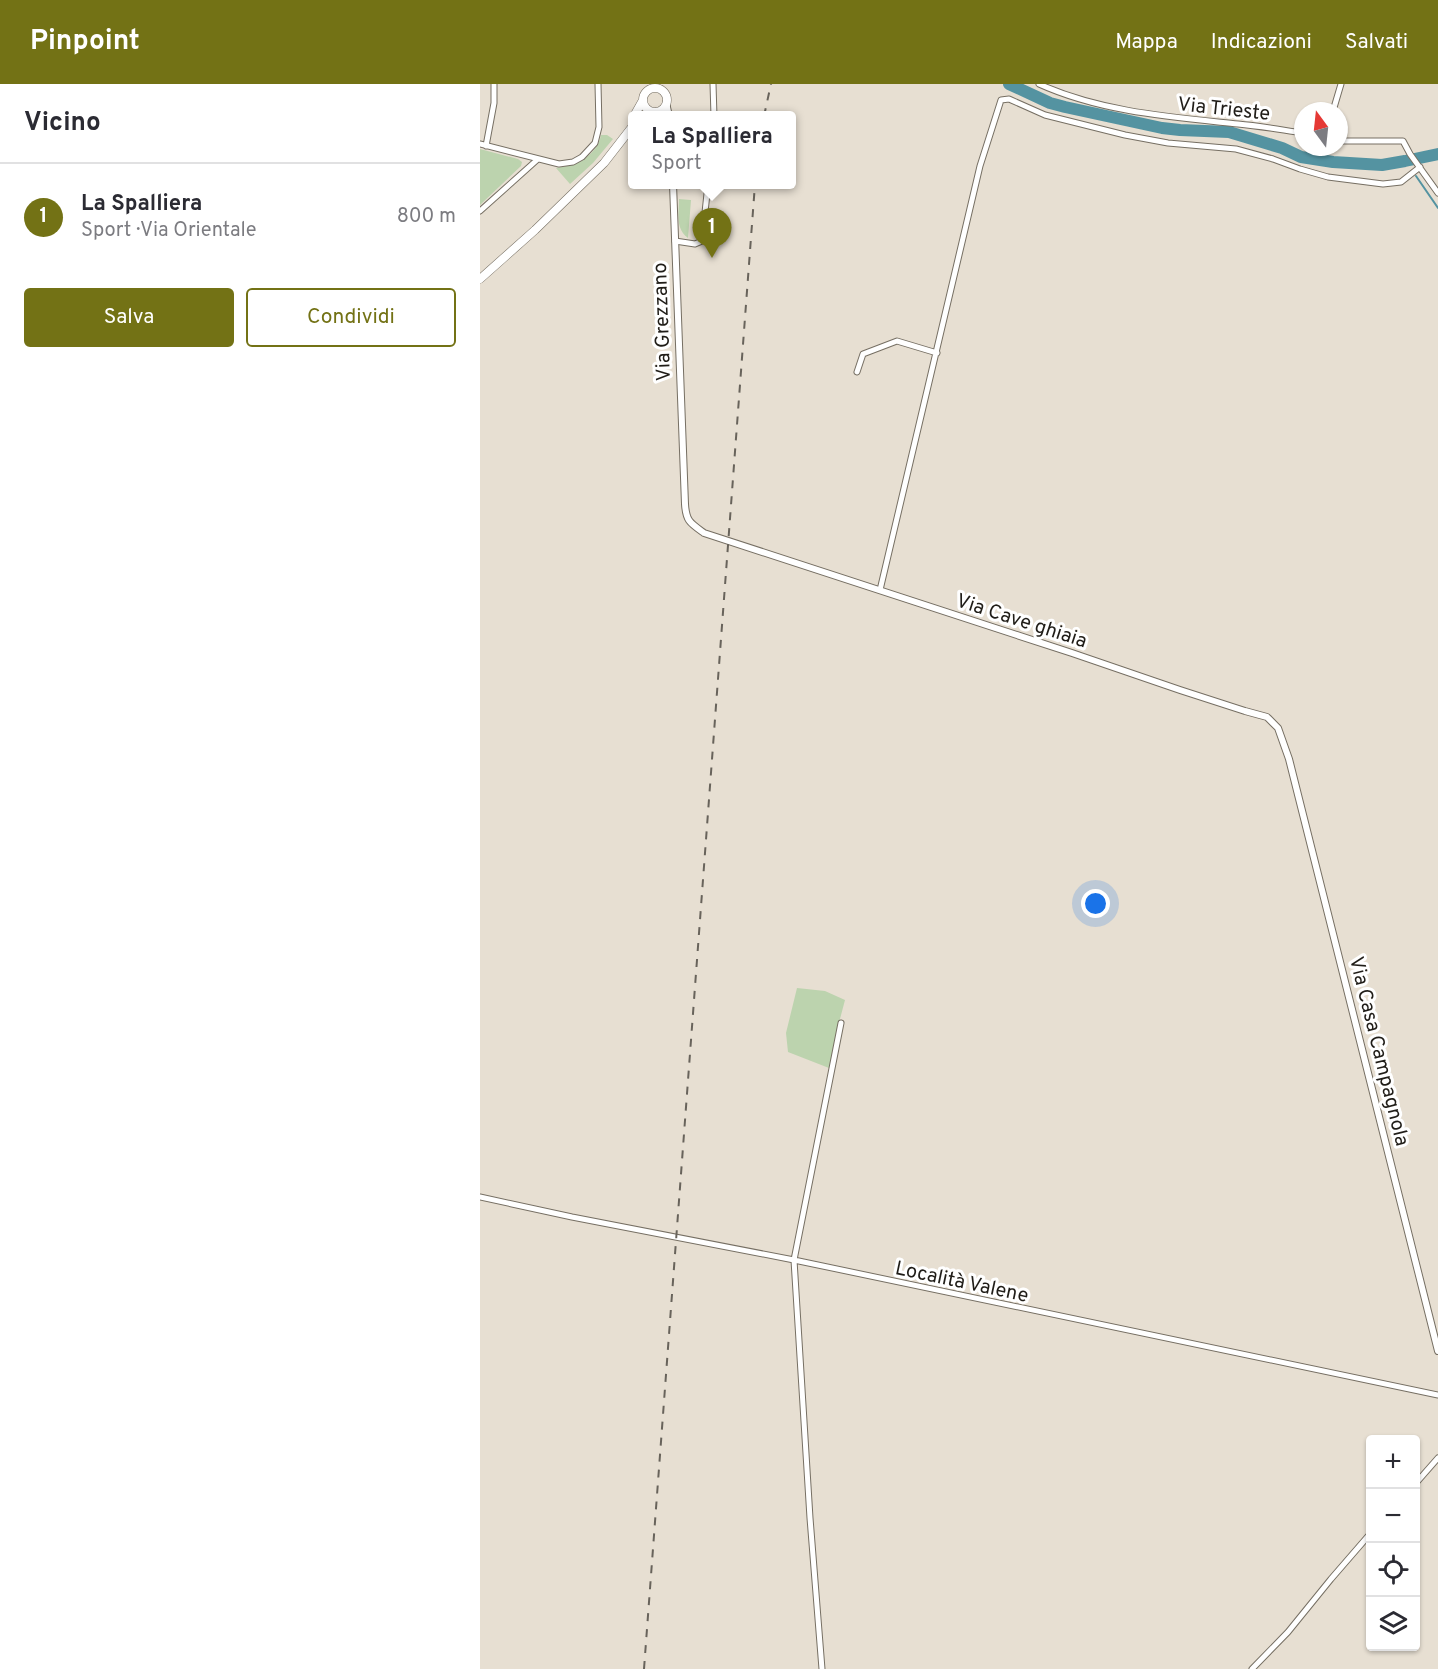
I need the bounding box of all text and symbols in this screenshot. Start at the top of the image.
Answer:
text: Pinpoint [30,24,140,60]
text: Mappa [1115,29,1178,56]
text: Indicazioni [1211,29,1312,56]
text: Salvati [1345,29,1408,56]
street label: Via Trieste [1176,92,1271,128]
north arrow [1294,102,1348,156]
text: Vicino [24,107,101,140]
popup [628,111,796,189]
text: La Spalliera [651,124,773,151]
text: Sport [651,151,702,177]
text: La Spalliera [81,191,202,218]
text: 1 [40,204,48,230]
text: 800 m [397,204,456,230]
pin: 1 [692,208,732,258]
text: Sport · Via Orientale [81,218,256,244]
street label: Via Grezzano [648,262,678,382]
button: Salva [24,288,234,347]
button: Condividi [246,288,456,347]
street label: Via Cave ghiaia [953,589,1090,655]
your location [1081,889,1110,918]
street label: Via Casa Campagnola [1342,954,1414,1149]
street label: Località Valene [892,1256,1031,1310]
map controls [1366,1435,1420,1651]
button: + [1366,1435,1420,1489]
button: − [1366,1489,1420,1543]
button: locate [1366,1543,1420,1597]
button: layers [1366,1597,1420,1651]

